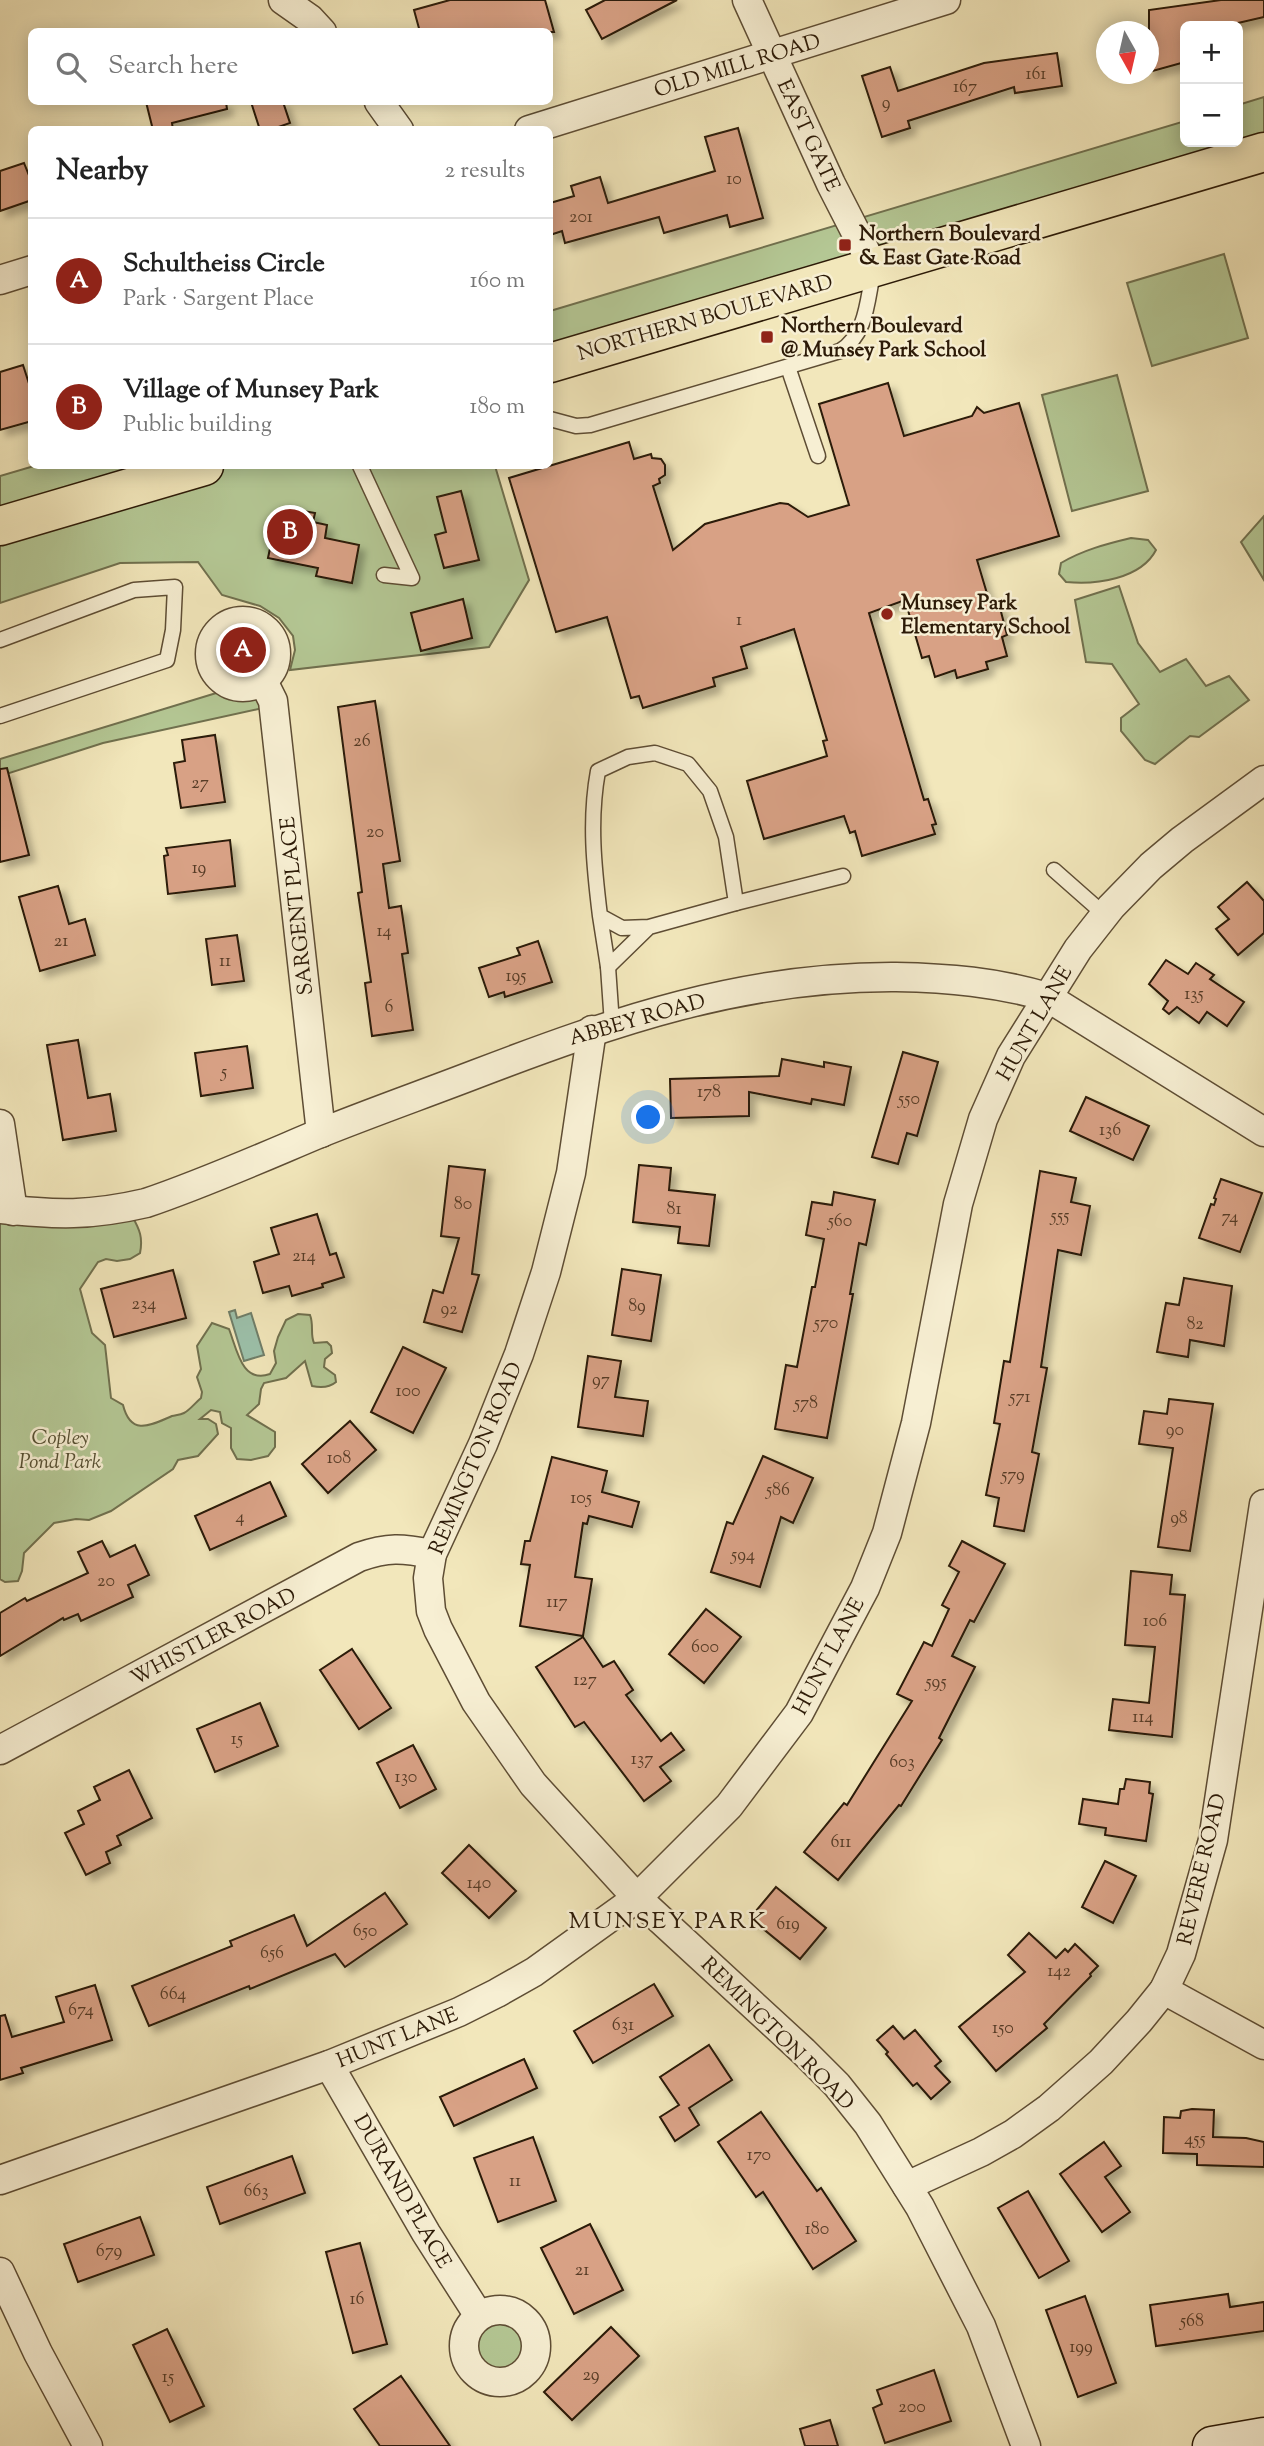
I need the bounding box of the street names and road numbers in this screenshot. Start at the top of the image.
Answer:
street label: OLD MILL ROAD [651,27,825,107]
street label: EAST GATE [768,75,846,197]
street label: NORTHERN BOULEVARD [574,268,837,370]
street label: SARGENT PLACE [274,815,322,997]
street label: HUNT LANE [991,960,1081,1087]
street label: ABBEY ROAD [566,987,709,1055]
street label: REMINGTON ROAD [423,1358,531,1560]
street label: WHISTLER ROAD [126,1581,302,1694]
street label: HUNT LANE [786,1593,873,1721]
street label: REVERE ROAD [1171,1791,1235,1948]
street label: REMINGTON ROAD [693,1951,860,2118]
street label: HUNT LANE [332,2001,463,2077]
street label: DURAND PLACE [345,2109,458,2275]

